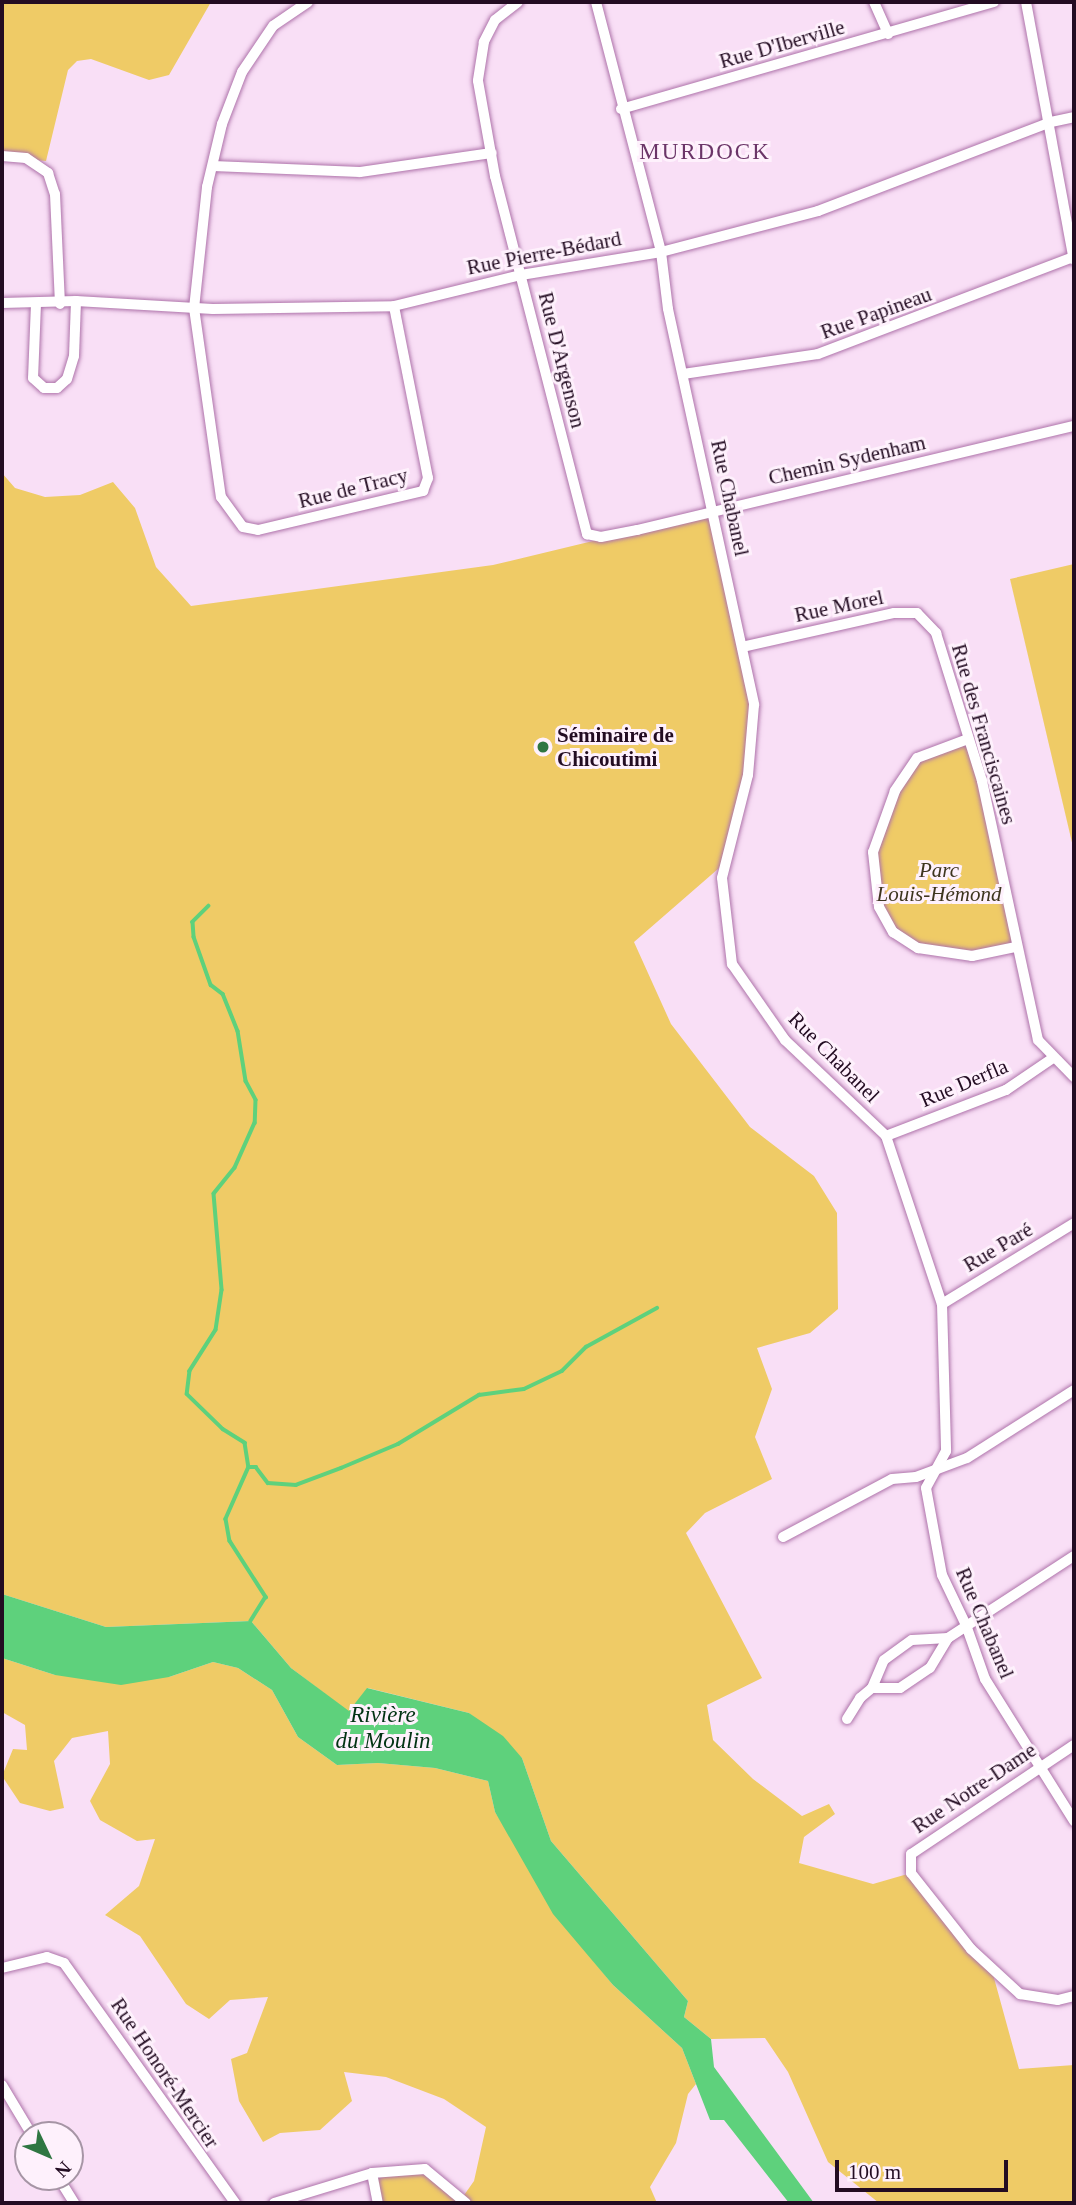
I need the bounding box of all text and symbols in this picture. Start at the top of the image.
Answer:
street label: Rue D'Iberville [716,14,848,74]
district label: MURDOCK [640,138,770,166]
street label: Rue Pierre-Bédard [465,226,623,280]
street label: Rue Papineau [817,281,935,345]
street label: Rue D'Argenson [533,289,591,431]
street label: Chemin Sydenham [766,430,928,490]
street label: Rue Chabanel [705,437,755,559]
street label: Rue de Tracy [295,462,411,514]
street label: Rue Morel [792,584,886,628]
street label: Rue des Franciscaines [946,641,1022,827]
place label: Séminaire de Chicoutimi [557,722,674,772]
marker: Séminaire de Chicoutimi [535,739,551,755]
park label: Parc Louis-Hémond [877,857,1001,907]
street label: Rue Chabanel [783,1006,885,1108]
street label: Rue Derfla [916,1053,1012,1113]
street label: Rue Paré [959,1217,1037,1277]
street label: Rue Chabanel [950,1564,1020,1682]
water label: Rivière du Moulin [335,1701,431,1755]
street label: Rue Notre-Dame [907,1737,1041,1839]
street label: Rue Honoré-Mercier [105,1993,225,2153]
north arrow [14,2121,84,2191]
scale bar [838,2146,1011,2190]
text: N [51,2157,75,2182]
text: 100 m [848,2160,901,2184]

